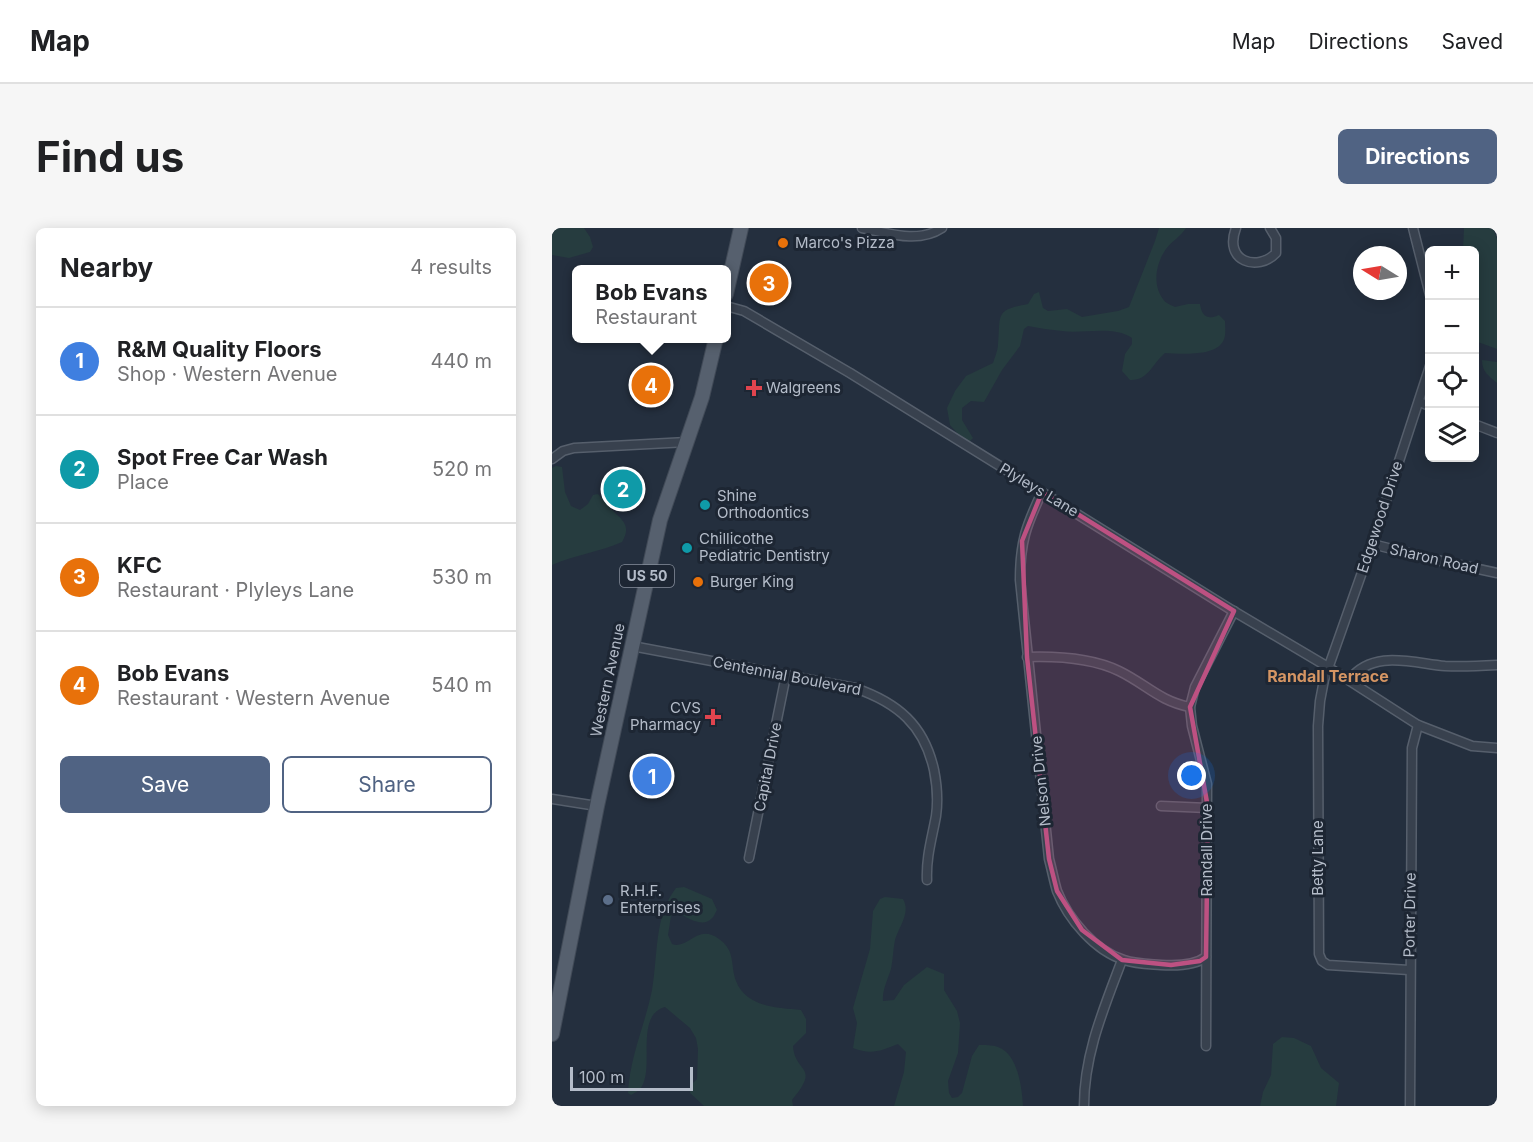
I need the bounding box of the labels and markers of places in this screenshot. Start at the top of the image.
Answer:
place label: Marco's Pizza [795,233,895,252]
marker: Marco's Pizza [776,236,790,250]
pin: 3 [750,260,788,306]
pin: 4 [632,362,670,408]
place label: Walgreens [766,378,841,397]
marker: Walgreens [747,381,761,395]
pin: 2 [604,466,642,512]
place label: Shine Orthodontics [717,486,809,522]
marker: Shine Orthodontics [698,498,712,512]
place label: Chillicothe Pediatric Dentistry [699,529,830,565]
marker: Chillicothe Pediatric Dentistry [680,541,694,555]
place label: Burger King [710,572,794,591]
marker: Burger King [691,575,705,589]
place label: CVS Pharmacy [630,698,702,734]
marker: CVS Pharmacy [706,710,720,724]
pin: 1 [632,754,672,798]
place label: R.H.F. Enterprises [620,881,701,917]
marker: R.H.F. Enterprises [601,893,615,907]

